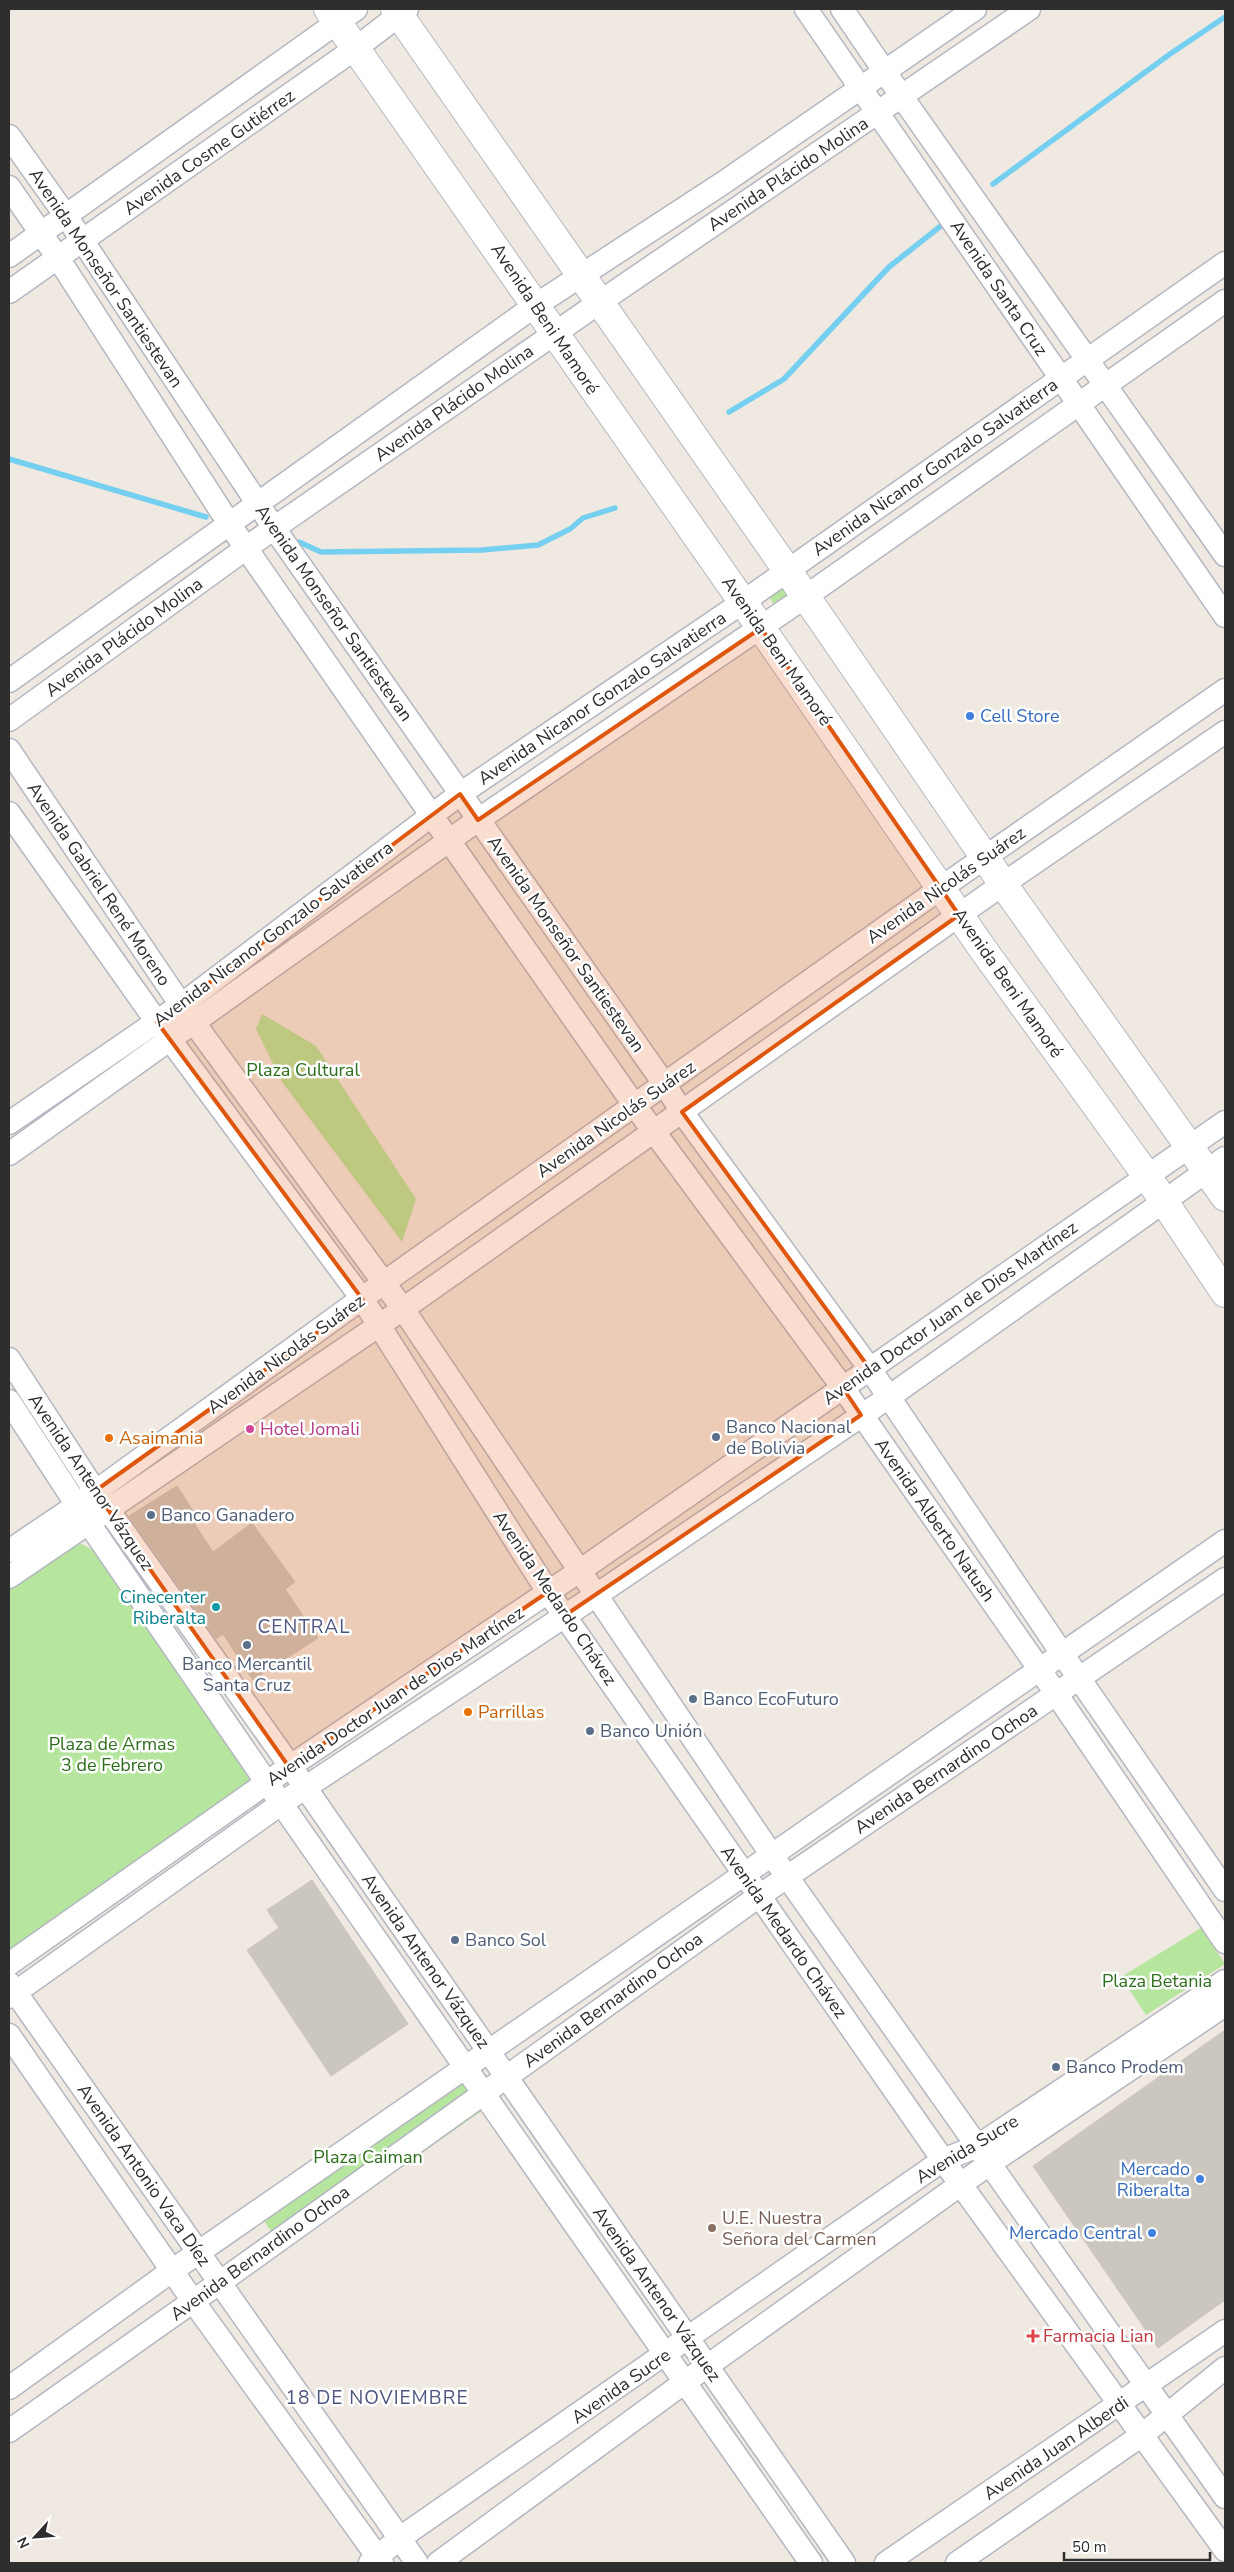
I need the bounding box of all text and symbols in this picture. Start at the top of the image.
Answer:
street label: Avenida Cosme Gutiérrez [119,84,299,220]
street label: Avenida Plácido Molina [703,111,873,237]
street label: Avenida Monseñor Santiestevan [23,164,189,392]
street label: Avenida Santa Cruz [945,215,1053,361]
street label: Avenida Beni Mamoré [485,239,605,399]
street label: Avenida Plácido Molina [370,339,538,467]
street label: Avenida Nicanor Gonzalo Salvatierra [807,373,1063,561]
street label: Avenida Monseñor Santiestevan [250,500,418,726]
street label: Avenida Beni Mamoré [716,571,838,731]
street label: Avenida Plácido Molina [40,572,208,702]
street label: Avenida Nicanor Gonzalo Salvatierra [473,606,731,790]
place label: Cell Store [980,704,1060,728]
marker: Cell Store [964,710,976,722]
street label: Avenida Gabriel René Moreno [22,777,176,991]
street label: Avenida Nicolás Suárez [862,821,1030,949]
street label: Avenida Monseñor Santiestevan [482,831,650,1057]
street label: Avenida Nicanor Gonzalo Salvatierra [148,836,398,1032]
street label: Avenida Beni Mamoré [947,903,1069,1063]
street label: Avenida Nicolás Suárez [532,1055,700,1183]
park label: Plaza Cultural [246,1058,360,1082]
street label: Avenida Doctor Juan de Dios Martínez [818,1216,1082,1410]
street label: Avenida Nicolás Suárez [202,1289,370,1419]
street label: Avenida Antenor Vázquez [23,1389,159,1575]
place label: Banco Nacional de Bolivia [726,1415,852,1460]
place label: Hotel Jomali [260,1417,360,1441]
marker: Hotel Jomali [244,1423,256,1435]
place label: Asaimania [119,1426,203,1450]
marker: Banco Nacional de Bolivia [710,1431,722,1443]
marker: Asaimania [103,1432,115,1444]
street label: Avenida Alberto Natush [869,1433,1001,1607]
place label: Banco Ganadero [161,1503,295,1527]
street label: Avenida Medardo Chávez [488,1506,622,1690]
marker: Banco Ganadero [145,1509,157,1521]
place label: Cinecenter Riberalta [120,1585,207,1630]
marker: Cinecenter Riberalta [210,1601,222,1613]
street label: Avenida Doctor Juan de Dios Martínez [262,1601,528,1791]
district label: CENTRAL [257,1614,351,1640]
marker: Banco Mercantil Santa Cruz [241,1639,253,1651]
place label: Banco Mercantil Santa Cruz [182,1652,313,1697]
place label: Banco EcoFuturo [703,1687,839,1711]
marker: Banco EcoFuturo [687,1693,699,1705]
street label: Avenida Bernardino Ochoa [850,1699,1042,1839]
place label: Parrillas [478,1700,544,1724]
marker: Parrillas [462,1706,474,1718]
place label: Banco Unión [600,1719,702,1743]
marker: Banco Unión [584,1725,596,1737]
park label: Plaza de Armas 3 de Febrero [49,1732,175,1777]
street label: Avenida Medardo Chávez [715,1841,853,2023]
street label: Avenida Antenor Vázquez [356,1869,496,2053]
street label: Avenida Bernardino Ochoa [519,1927,707,2073]
place label: Banco Sol [465,1928,547,1952]
marker: Banco Sol [449,1934,461,1946]
park label: Plaza Betania [1102,1969,1212,1993]
place label: Banco Prodem [1066,2055,1184,2079]
marker: Banco Prodem [1050,2061,1062,2073]
street label: Avenida Antonio Vaca Díez [72,2079,216,2271]
street label: Avenida Sucre [911,2109,1023,2189]
park label: Plaza Caiman [313,2145,423,2169]
place label: Mercado Riberalta [1117,2157,1190,2202]
marker: Mercado Riberalta [1194,2173,1206,2185]
street label: Avenida Bernardino Ochoa [166,2180,354,2326]
street label: Avenida Antenor Vázquez [587,2202,727,2386]
place label: U.E. Nuestra Señora del Carmen [722,2206,876,2251]
place label: Mercado Central [1009,2221,1143,2245]
marker: U.E. Nuestra Señora del Carmen [706,2222,718,2234]
marker: Mercado Central [1146,2227,1158,2239]
place label: Farmacia Lian [1043,2324,1154,2348]
marker: Farmacia Lian [1027,2330,1039,2342]
street label: Avenida Sucre [567,2343,675,2429]
district label: 18 DE NOVIEMBRE [286,2385,468,2411]
street label: Avenida Juan Alberdi [979,2390,1133,2506]
north arrow [10,2512,60,2562]
scale bar [1064,2530,1210,2562]
text: N [13,2534,35,2551]
text: 50 m [1072,2537,1107,2557]

